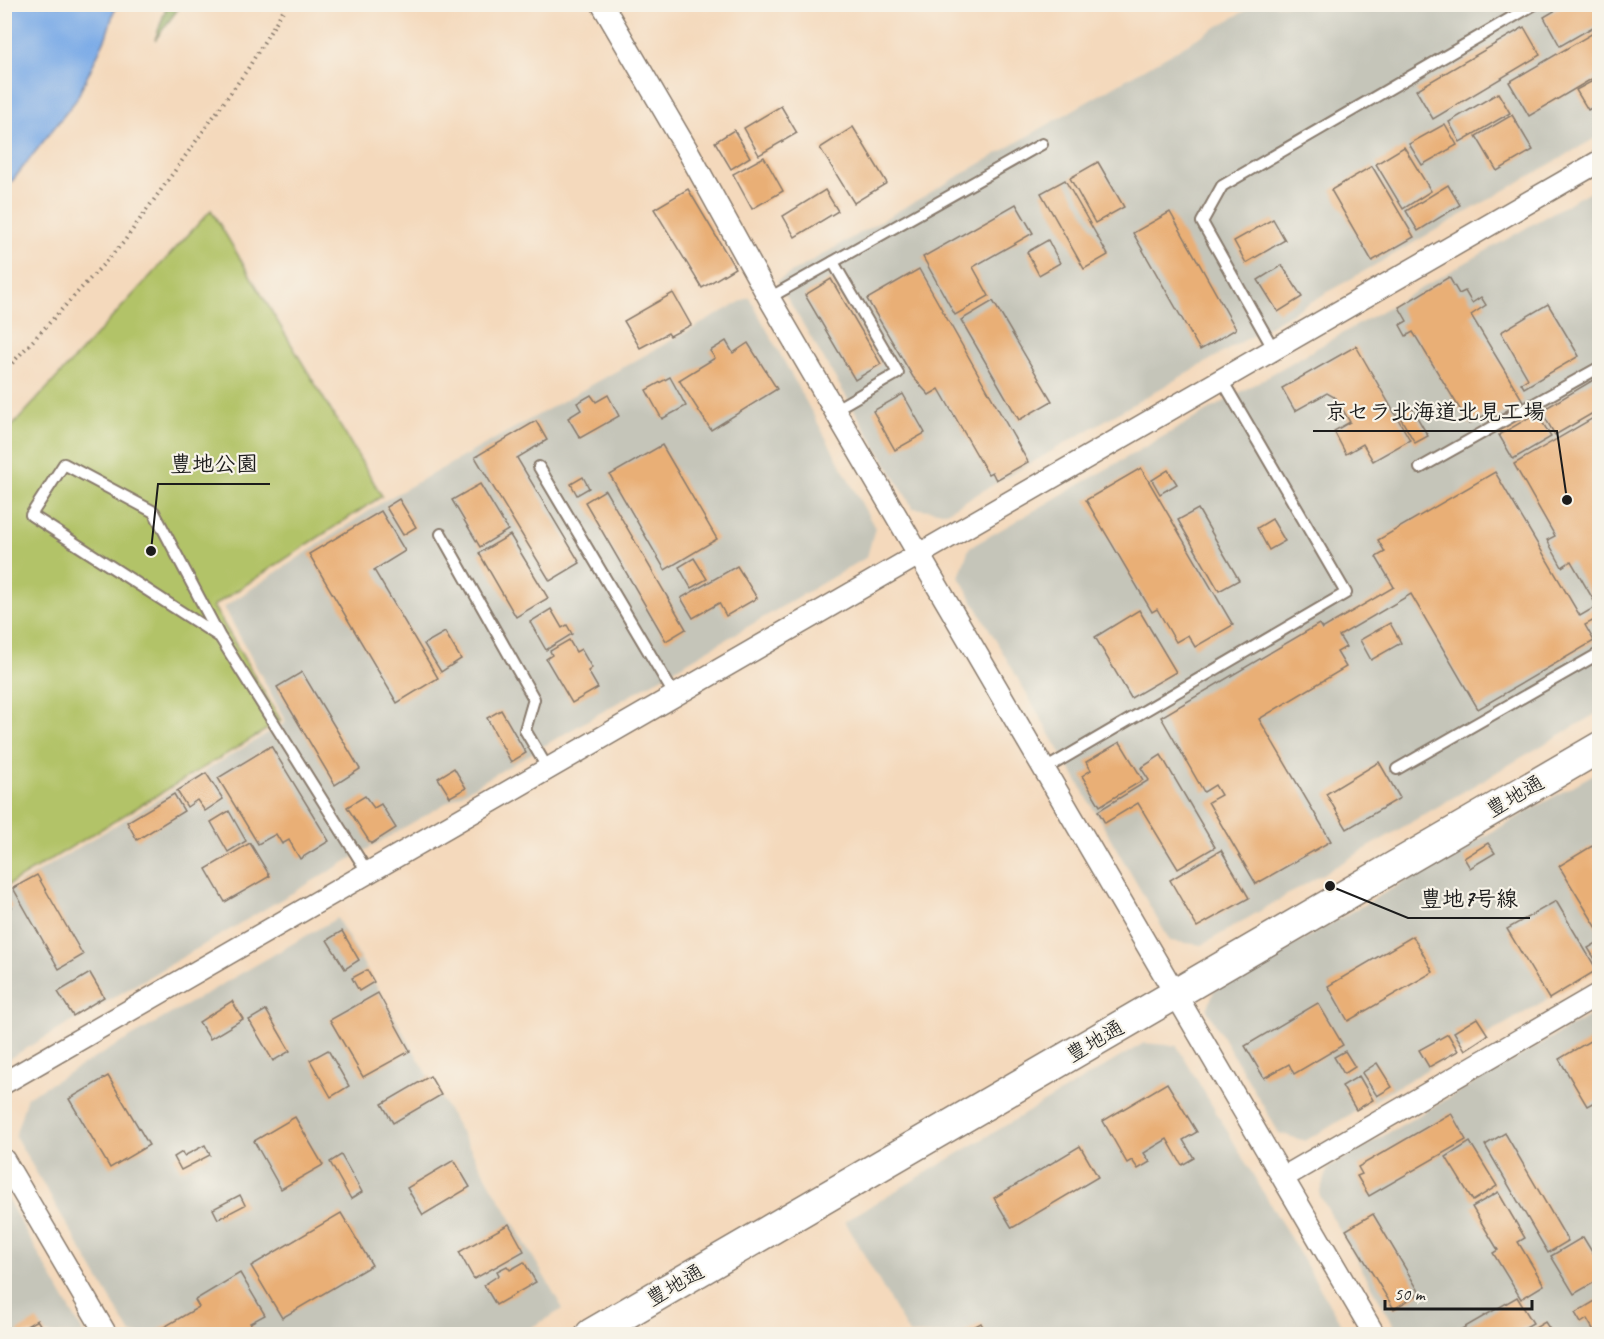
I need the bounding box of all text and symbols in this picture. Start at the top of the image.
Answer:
callout: 京セラ北海道北見工場 [1313,391,1557,431]
text: 京セラ北海道北見工場 [1325,398,1545,426]
callout: 豊地公園 [158,444,270,484]
text: 豊地公園 [170,450,258,478]
street label: 豊地通 [1481,769,1549,823]
callout: 豊地7号線 [1408,878,1530,918]
text: 豊地7号線 [1420,885,1518,913]
street label: 豊地通 [1061,1014,1129,1068]
street label: 豊地通 [641,1258,709,1312]
scale bar [1385,1273,1532,1311]
text: 50 m [1394,1283,1427,1305]

